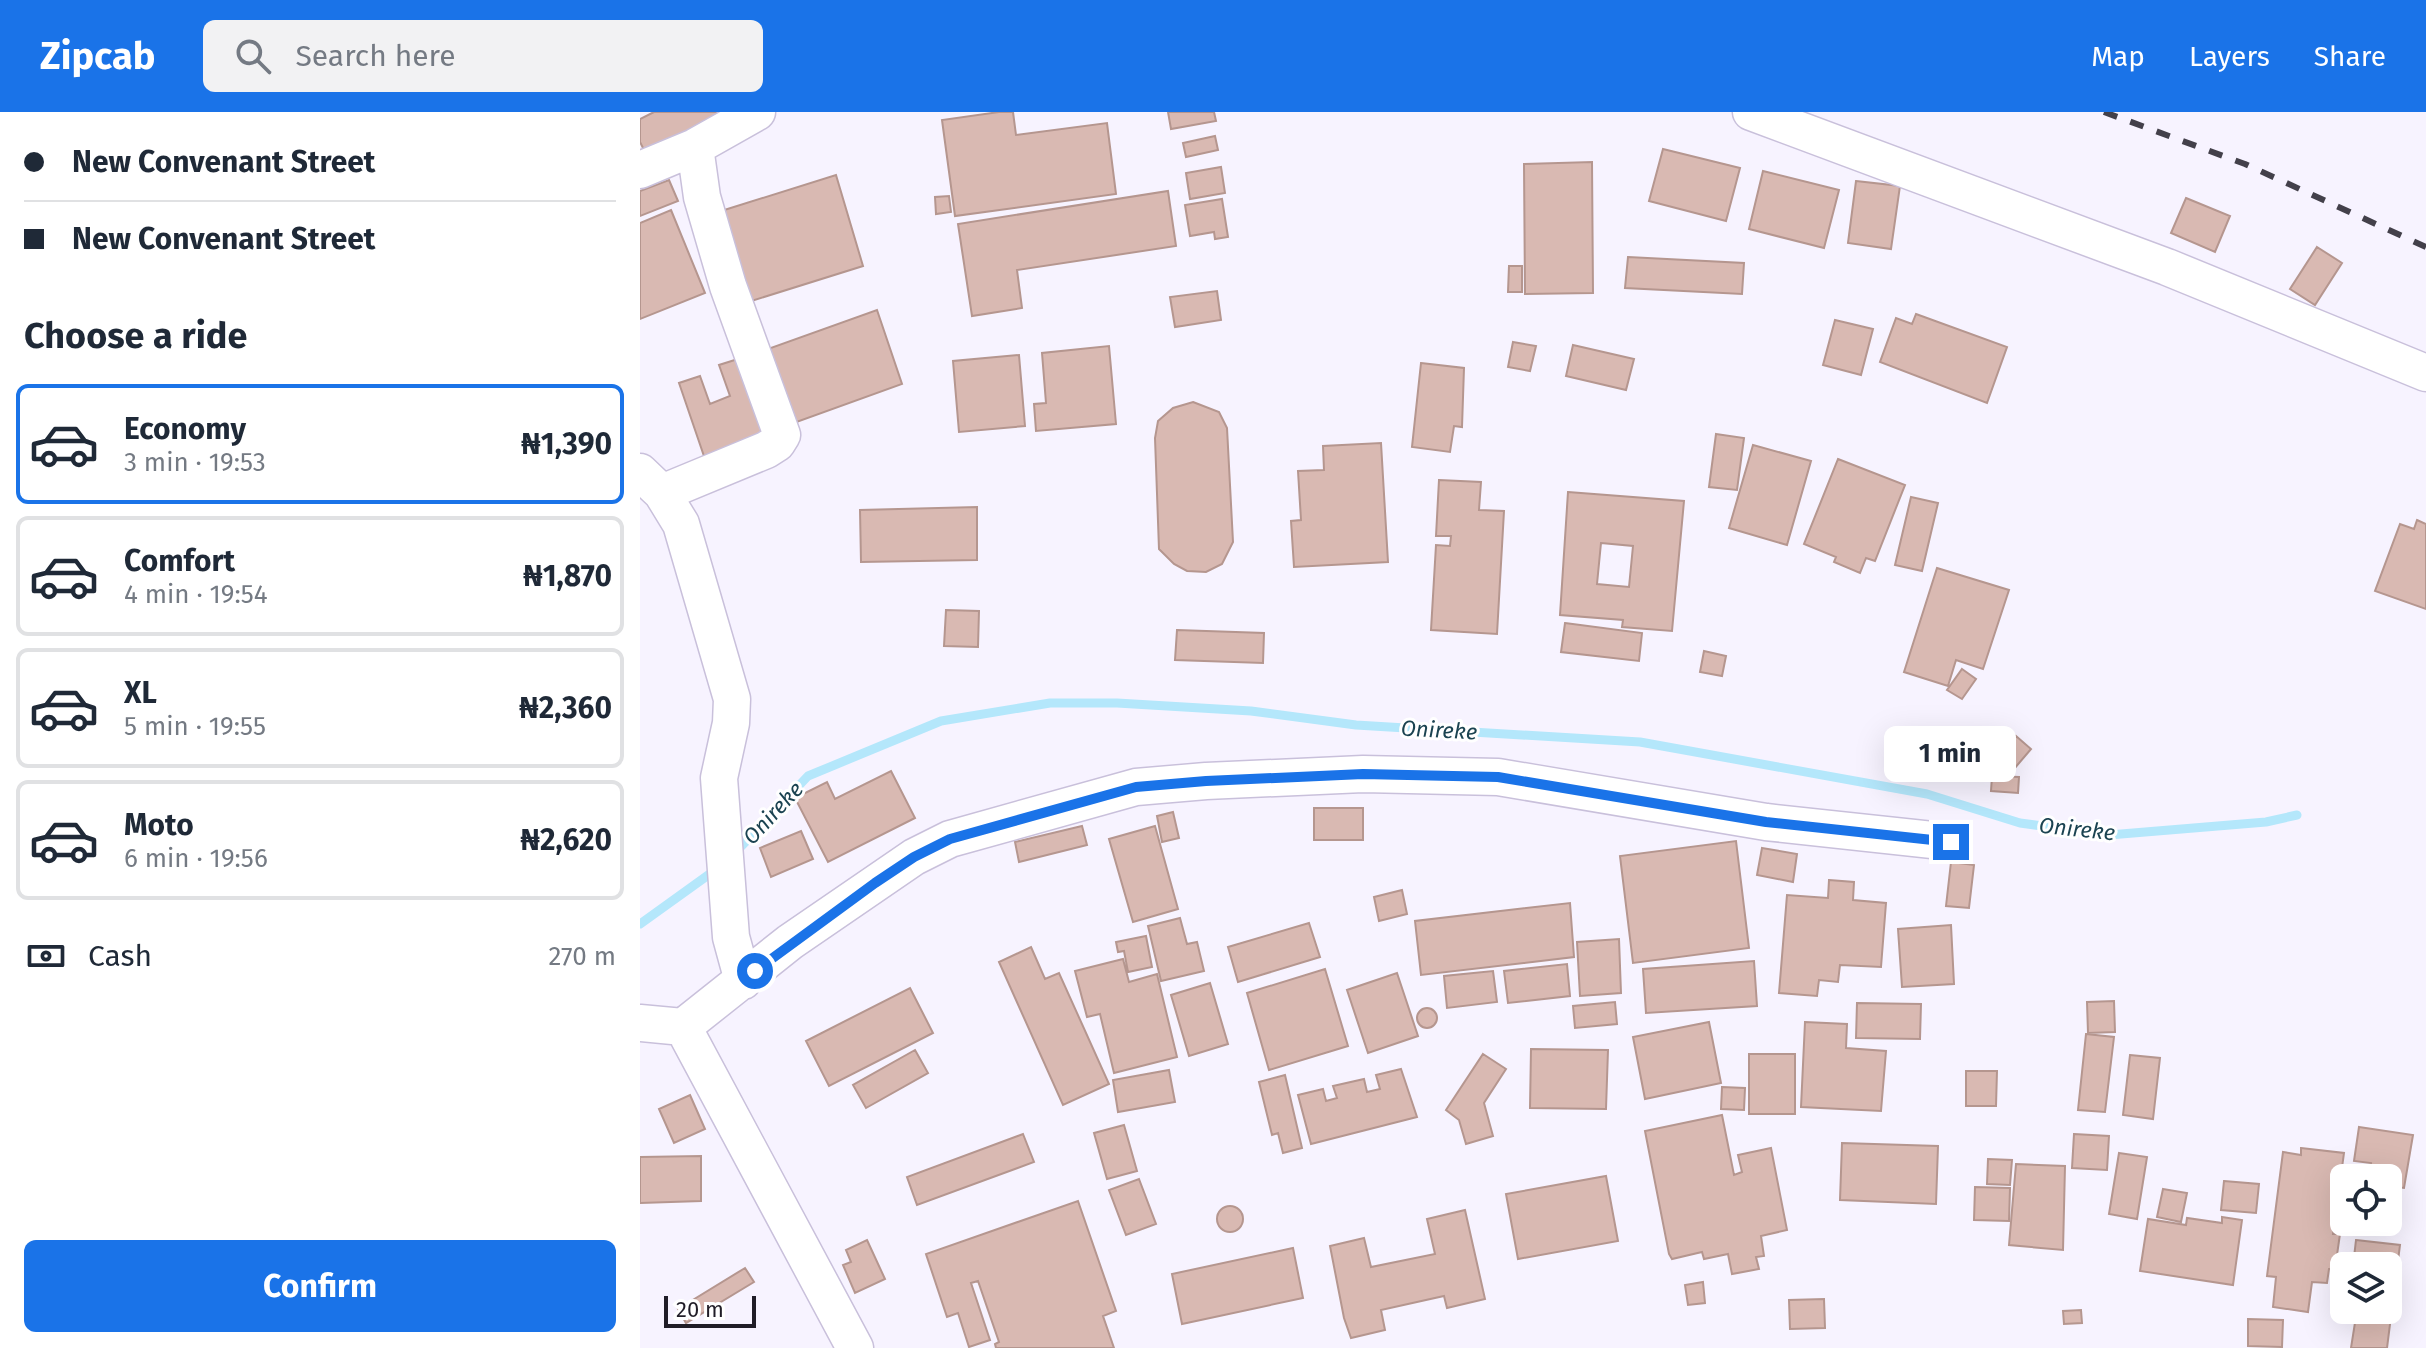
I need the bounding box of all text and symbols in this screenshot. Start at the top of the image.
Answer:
search box [203,20,763,92]
text: Zipcab [40,33,155,79]
icon: search [231,34,275,78]
text: Search here [295,38,456,74]
text: Map [2091,40,2145,73]
text: Layers [2189,40,2270,73]
text: Share [2314,40,2386,73]
text: New Convenant Street [72,144,375,180]
text: New Convenant Street [72,221,375,257]
text: Choose a ride [24,314,247,358]
icon: car [28,408,100,480]
text: Economy [124,411,246,447]
text: ₦1,390 [521,426,612,462]
text: 3 min · 19:53 [124,447,266,478]
icon: car [28,540,100,612]
text: Comfort [124,543,235,579]
text: ₦1,870 [523,558,612,594]
text: 4 min · 19:54 [124,579,268,610]
icon: car [28,672,100,744]
text: XL [124,675,157,711]
text: ₦2,360 [519,690,612,726]
text: 5 min · 19:55 [124,711,266,742]
water label: Onireke [1400,715,1478,745]
callout: 1 min [1885,726,2017,782]
text: 1 min [1919,738,1981,769]
water label: Onireke [737,776,809,850]
icon: car [28,804,100,876]
text: Moto [124,807,194,843]
water label: Onireke [2038,812,2116,846]
text: ₦2,620 [520,822,612,858]
route end [1933,824,1969,860]
text: 6 min · 19:56 [124,843,268,874]
icon: cash [24,934,68,978]
text: Cash [88,938,152,974]
text: 270 m [548,941,616,972]
route start [737,953,773,989]
map controls [2330,1164,2402,1324]
button: locate [2330,1164,2402,1236]
button: Confirm [24,1240,616,1332]
button: layers [2330,1252,2402,1324]
scale bar [664,1292,756,1328]
text: 20 m [676,1296,724,1323]

